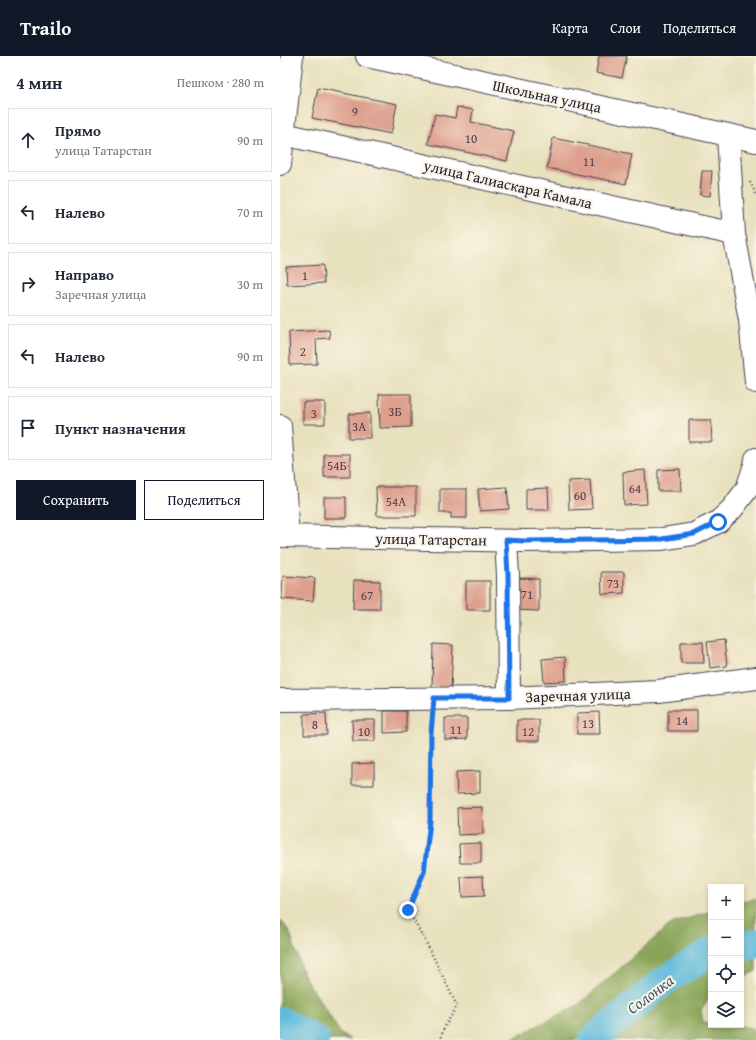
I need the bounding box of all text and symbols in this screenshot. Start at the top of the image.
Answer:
text: Trailo [20,14,71,42]
text: Карта [552,18,588,38]
text: Слои [610,18,641,38]
text: Поделиться [663,18,736,38]
text: 4 мин [16,70,62,95]
text: Пешком · 280 m [177,73,264,92]
street label: Школьная улица [491,74,604,118]
house number: 9 [352,102,358,121]
text: Прямо [55,120,101,141]
icon: ahead [17,129,39,151]
house number: 10 [465,129,477,148]
text: 90 m [237,131,263,150]
text: улица Татарстан [55,141,152,160]
house number: 11 [583,152,595,171]
street label: улица Галиаскара Камала [421,154,595,214]
icon: left [17,201,39,223]
text: Налево [55,202,105,223]
text: 70 m [237,203,263,222]
text: Направо [55,264,114,285]
house number: 1 [302,266,308,285]
icon: right [17,273,39,295]
text: 30 m [237,275,263,294]
text: Заречная улица [55,285,146,304]
house number: 2 [300,342,306,361]
icon: left [17,345,39,367]
text: Налево [55,346,105,367]
text: 90 m [237,347,263,366]
house number: 3Б [388,402,402,421]
house number: 3 [311,404,317,423]
icon: arrive [17,417,39,439]
house number: 3А [352,417,366,436]
text: Пункт назначения [55,418,186,439]
house number: 54Б [327,456,347,475]
house number: 64 [629,479,641,498]
button: Сохранить [16,480,136,520]
button: Поделиться [144,480,264,520]
house number: 60 [574,486,586,505]
house number: 54А [386,492,406,511]
route start [709,513,727,531]
street label: улица Татарстан [374,528,487,550]
house number: 73 [607,574,619,593]
house number: 71 [521,585,533,604]
house number: 67 [361,586,373,605]
street label: Заречная улица [525,683,632,707]
house number: 14 [676,711,688,730]
house number: 13 [582,714,594,733]
house number: 8 [312,715,318,734]
house number: 11 [450,720,462,739]
house number: 10 [358,722,370,741]
house number: 12 [522,722,534,741]
map controls [708,884,744,1028]
button: + [708,884,744,920]
route end [399,901,417,919]
button: − [708,920,744,956]
button: locate [708,956,744,992]
water label: Солонка [621,968,679,1020]
button: layers [708,992,744,1028]

